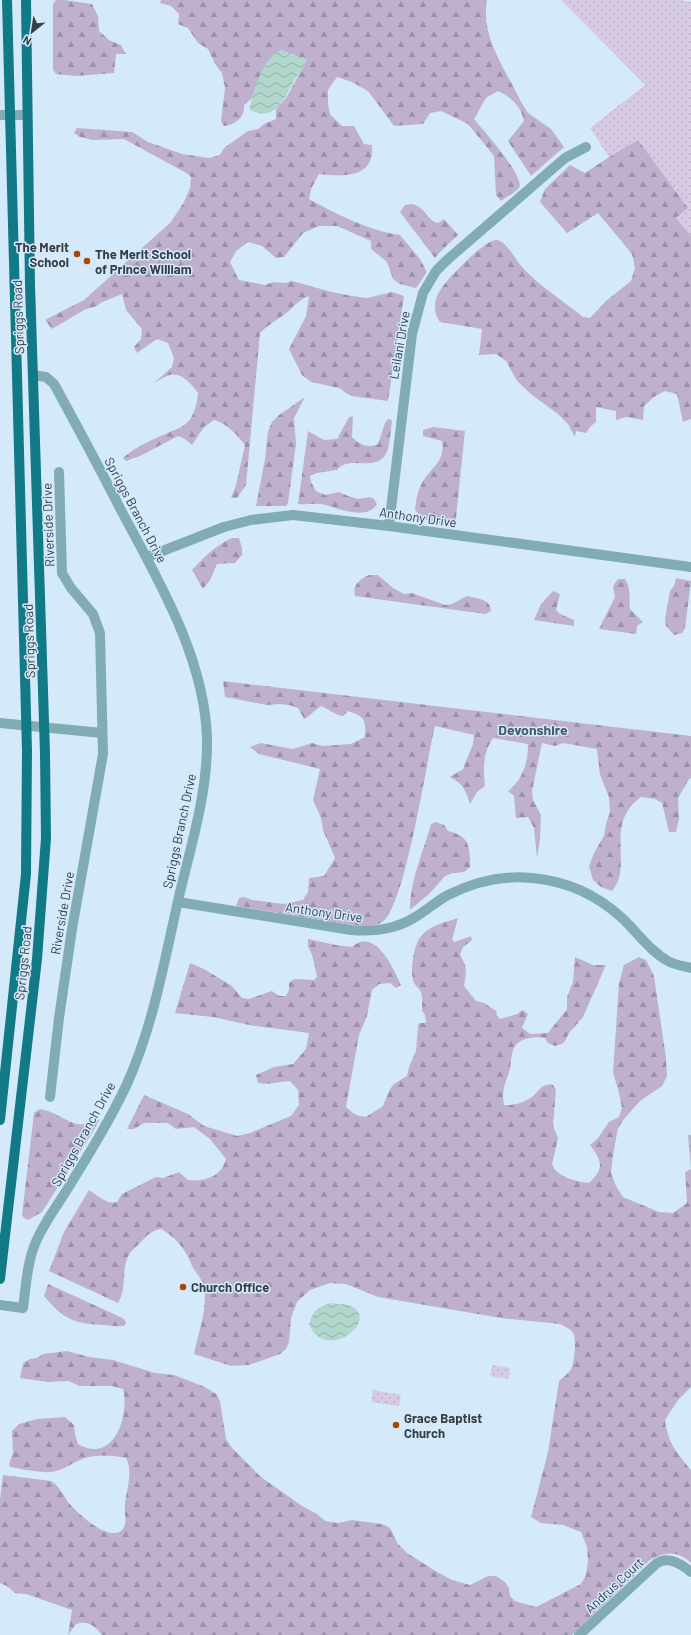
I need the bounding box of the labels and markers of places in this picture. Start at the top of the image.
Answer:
place label: The Merit School [15,239,69,270]
place label: The Merit School of Prince William [95,246,192,277]
marker: The Merit School [72,249,82,259]
marker: The Merit School of Prince William [82,256,92,266]
place label: Church Office [191,1279,269,1295]
marker: Church Office [178,1282,188,1292]
place label: Grace Baptist Church [404,1410,482,1441]
marker: Grace Baptist Church [391,1420,401,1430]

